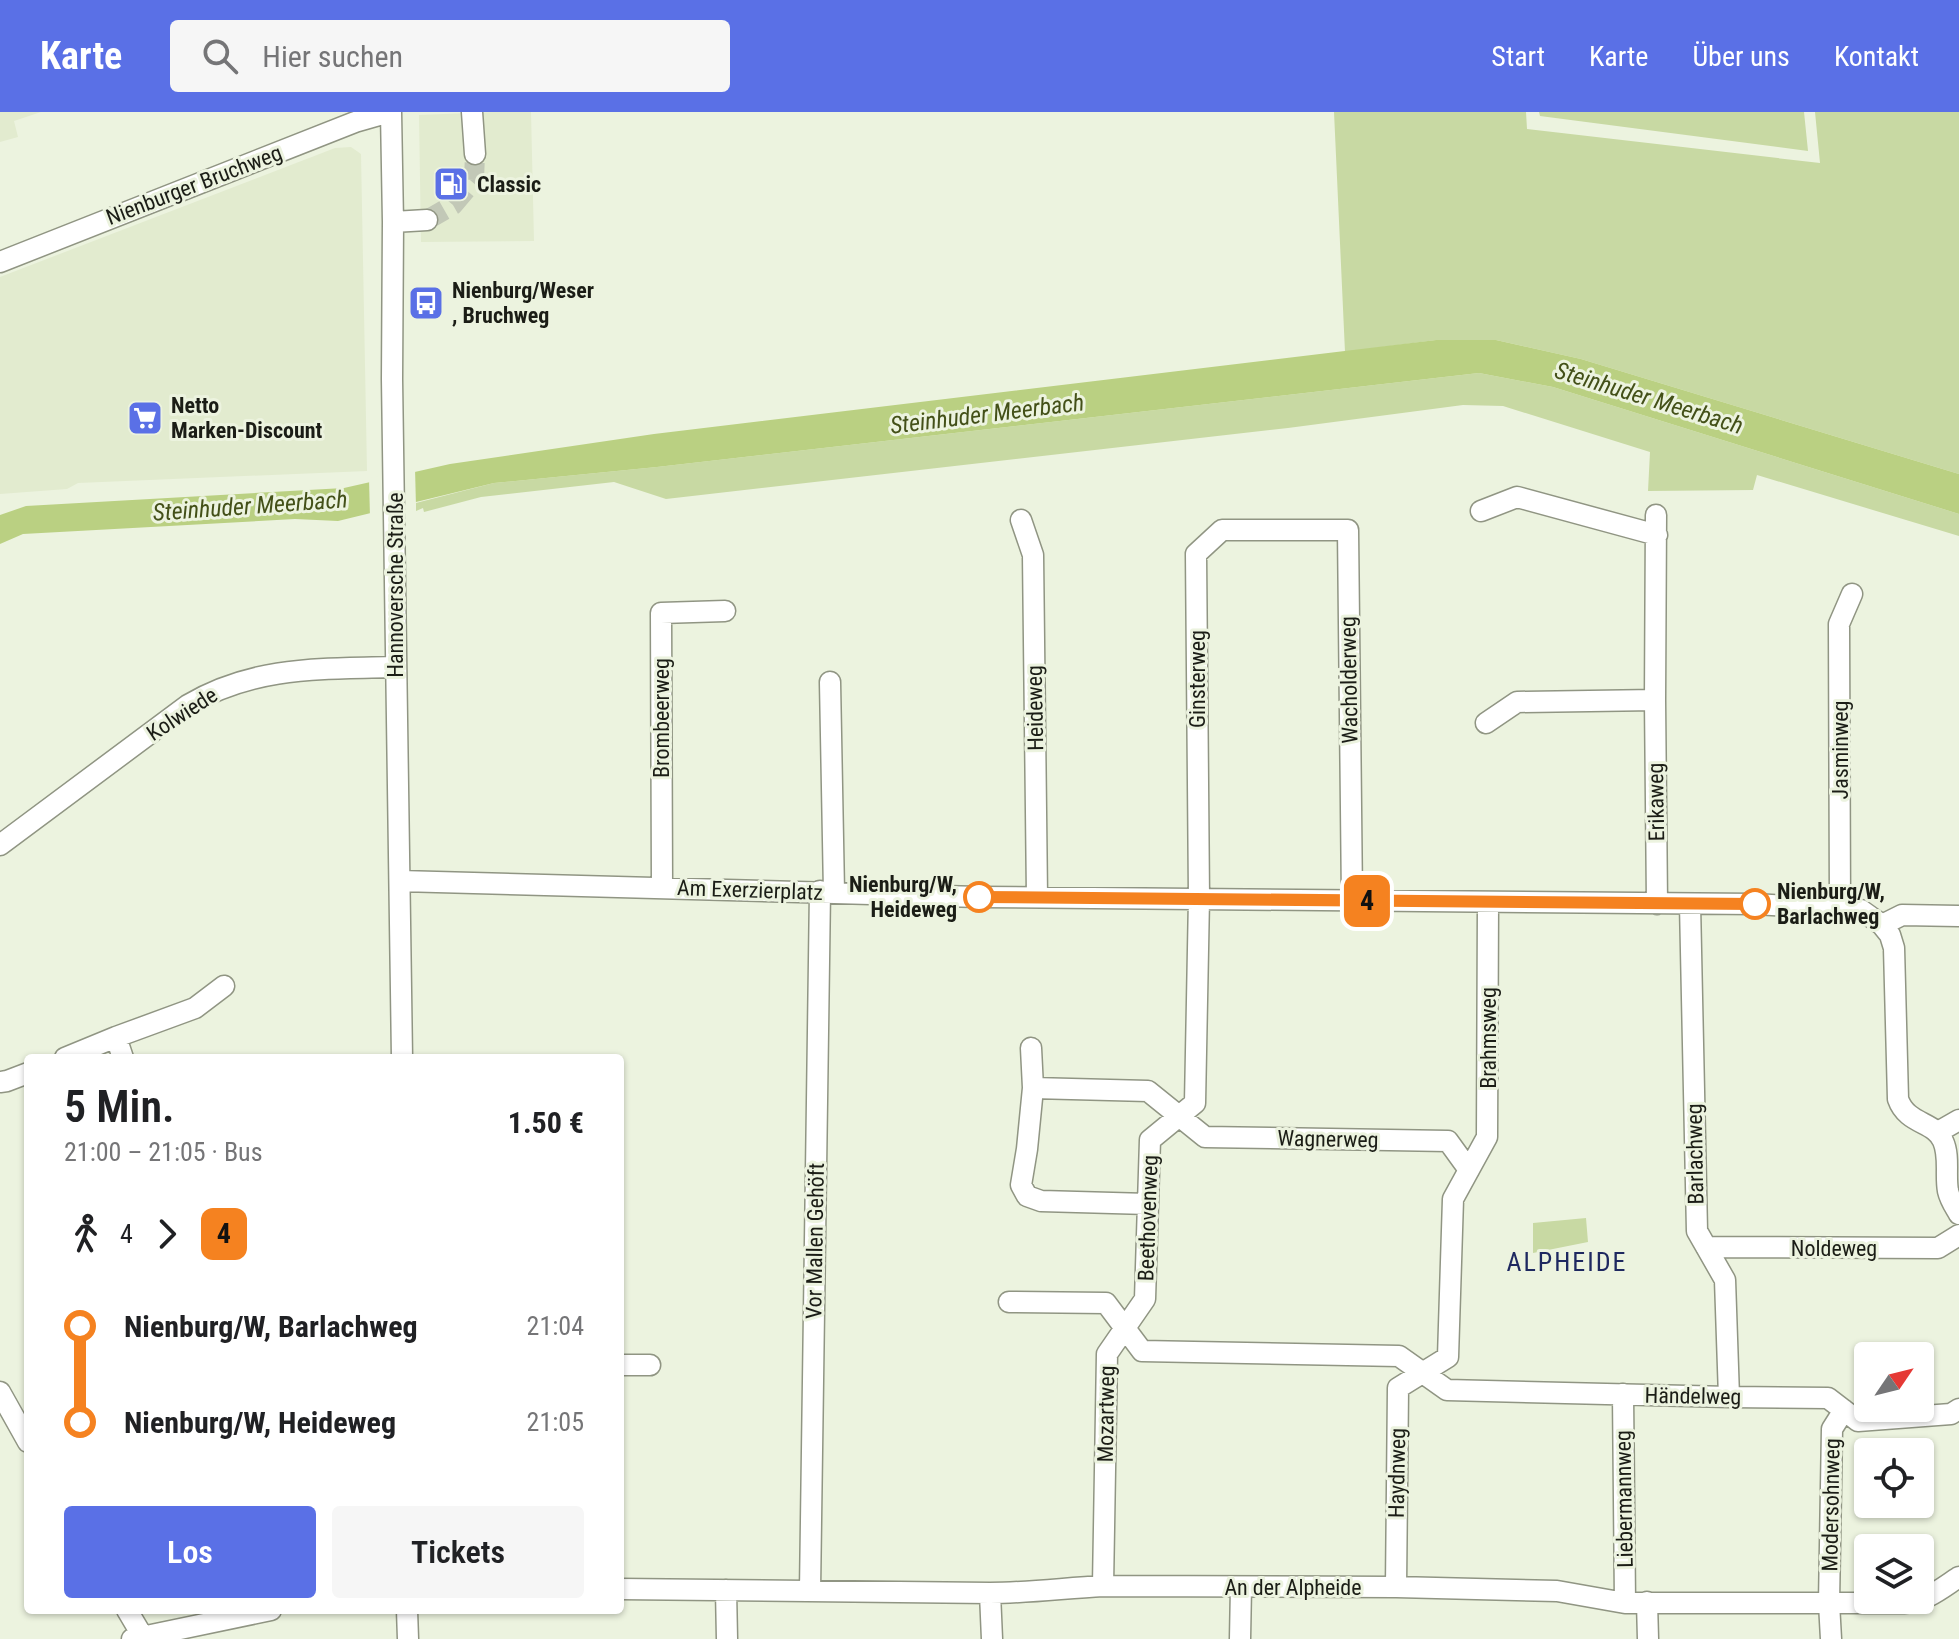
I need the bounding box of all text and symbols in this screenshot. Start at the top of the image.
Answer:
search box [170,20,730,92]
text: Karte [40,34,122,78]
icon: search [198,34,242,78]
text: Hier suchen [262,39,403,74]
text: Start [1491,40,1545,73]
text: Karte [1589,40,1648,73]
text: Über uns [1692,40,1790,73]
text: Kontakt [1834,40,1919,73]
street label: Nienburger Bruchweg [103,140,285,230]
fuel station icon: Classic [432,165,470,203]
place label: Classic [477,172,541,197]
place label: Nienburg/Weser , Bruchweg [452,278,594,328]
bus stop icon: Nienburg/Weser , Bruchweg [407,284,445,322]
water label: Steinhuder Meerbach [1552,356,1746,440]
water label: Steinhuder Meerbach [888,388,1086,440]
place label: Netto Marken-Discount [171,393,323,443]
supermarket icon: Netto Marken-Discount [126,399,164,437]
water label: Steinhuder Meerbach [152,485,348,527]
street label: Hannoversche Straße [383,492,408,678]
street label: Wacholderweg [1335,616,1363,744]
street label: Ginsterweg [1185,630,1210,728]
street label: Brombeerweg [649,658,674,778]
street label: Heideweg [1022,665,1048,751]
street label: Kolwiede [142,682,222,746]
street label: Jasminweg [1828,701,1853,799]
street label: Erikaweg [1643,762,1669,842]
place label: Nienburg/W, Heideweg [849,872,957,922]
street label: Am Exerzierplatz [677,875,823,905]
line badge: 4 [1341,875,1393,927]
place label: Nienburg/W, Barlachweg [1777,879,1885,929]
marker: Nienburg/W, Heideweg [964,882,994,912]
text: 4 [1360,884,1374,917]
marker: Nienburg/W, Barlachweg [1740,889,1770,919]
street label: Brahmsweg [1476,987,1501,1089]
text: 5 Min. [64,1081,175,1133]
street label: Barlachweg [1682,1103,1708,1205]
text: 1.50 € [508,1105,584,1140]
street label: Wagnerweg [1277,1126,1379,1152]
text: 21:00 – 21:05 · Bus [64,1137,263,1167]
street label: Beethovenweg [1133,1154,1163,1282]
street label: Vor Mallen Gehöft [801,1163,829,1319]
icon: walk [64,1212,108,1256]
icon: forward [145,1212,189,1256]
text: 4 [217,1217,231,1250]
text: 4 [120,1219,133,1249]
street label: Noldeweg [1791,1236,1877,1261]
district label: ALPHEIDE [1506,1247,1628,1277]
text: Nienburg/W, Barlachweg [124,1309,418,1344]
text: 21:04 [527,1311,584,1341]
north arrow [1854,1342,1934,1422]
map controls [1854,1342,1934,1614]
street label: Mozartweg [1093,1365,1119,1463]
street label: Händelweg [1645,1383,1741,1409]
text: Nienburg/W, Heideweg [124,1405,396,1440]
text: 21:05 [527,1407,584,1437]
street label: Haydnweg [1384,1428,1410,1518]
street label: Liebermannweg [1610,1430,1638,1568]
street label: Modersohnweg [1817,1438,1845,1572]
button: locate [1854,1438,1934,1518]
button: Los [64,1506,316,1598]
button: Tickets [332,1506,584,1598]
button: layers [1854,1534,1934,1614]
street label: An der Alpheide [1224,1575,1362,1600]

